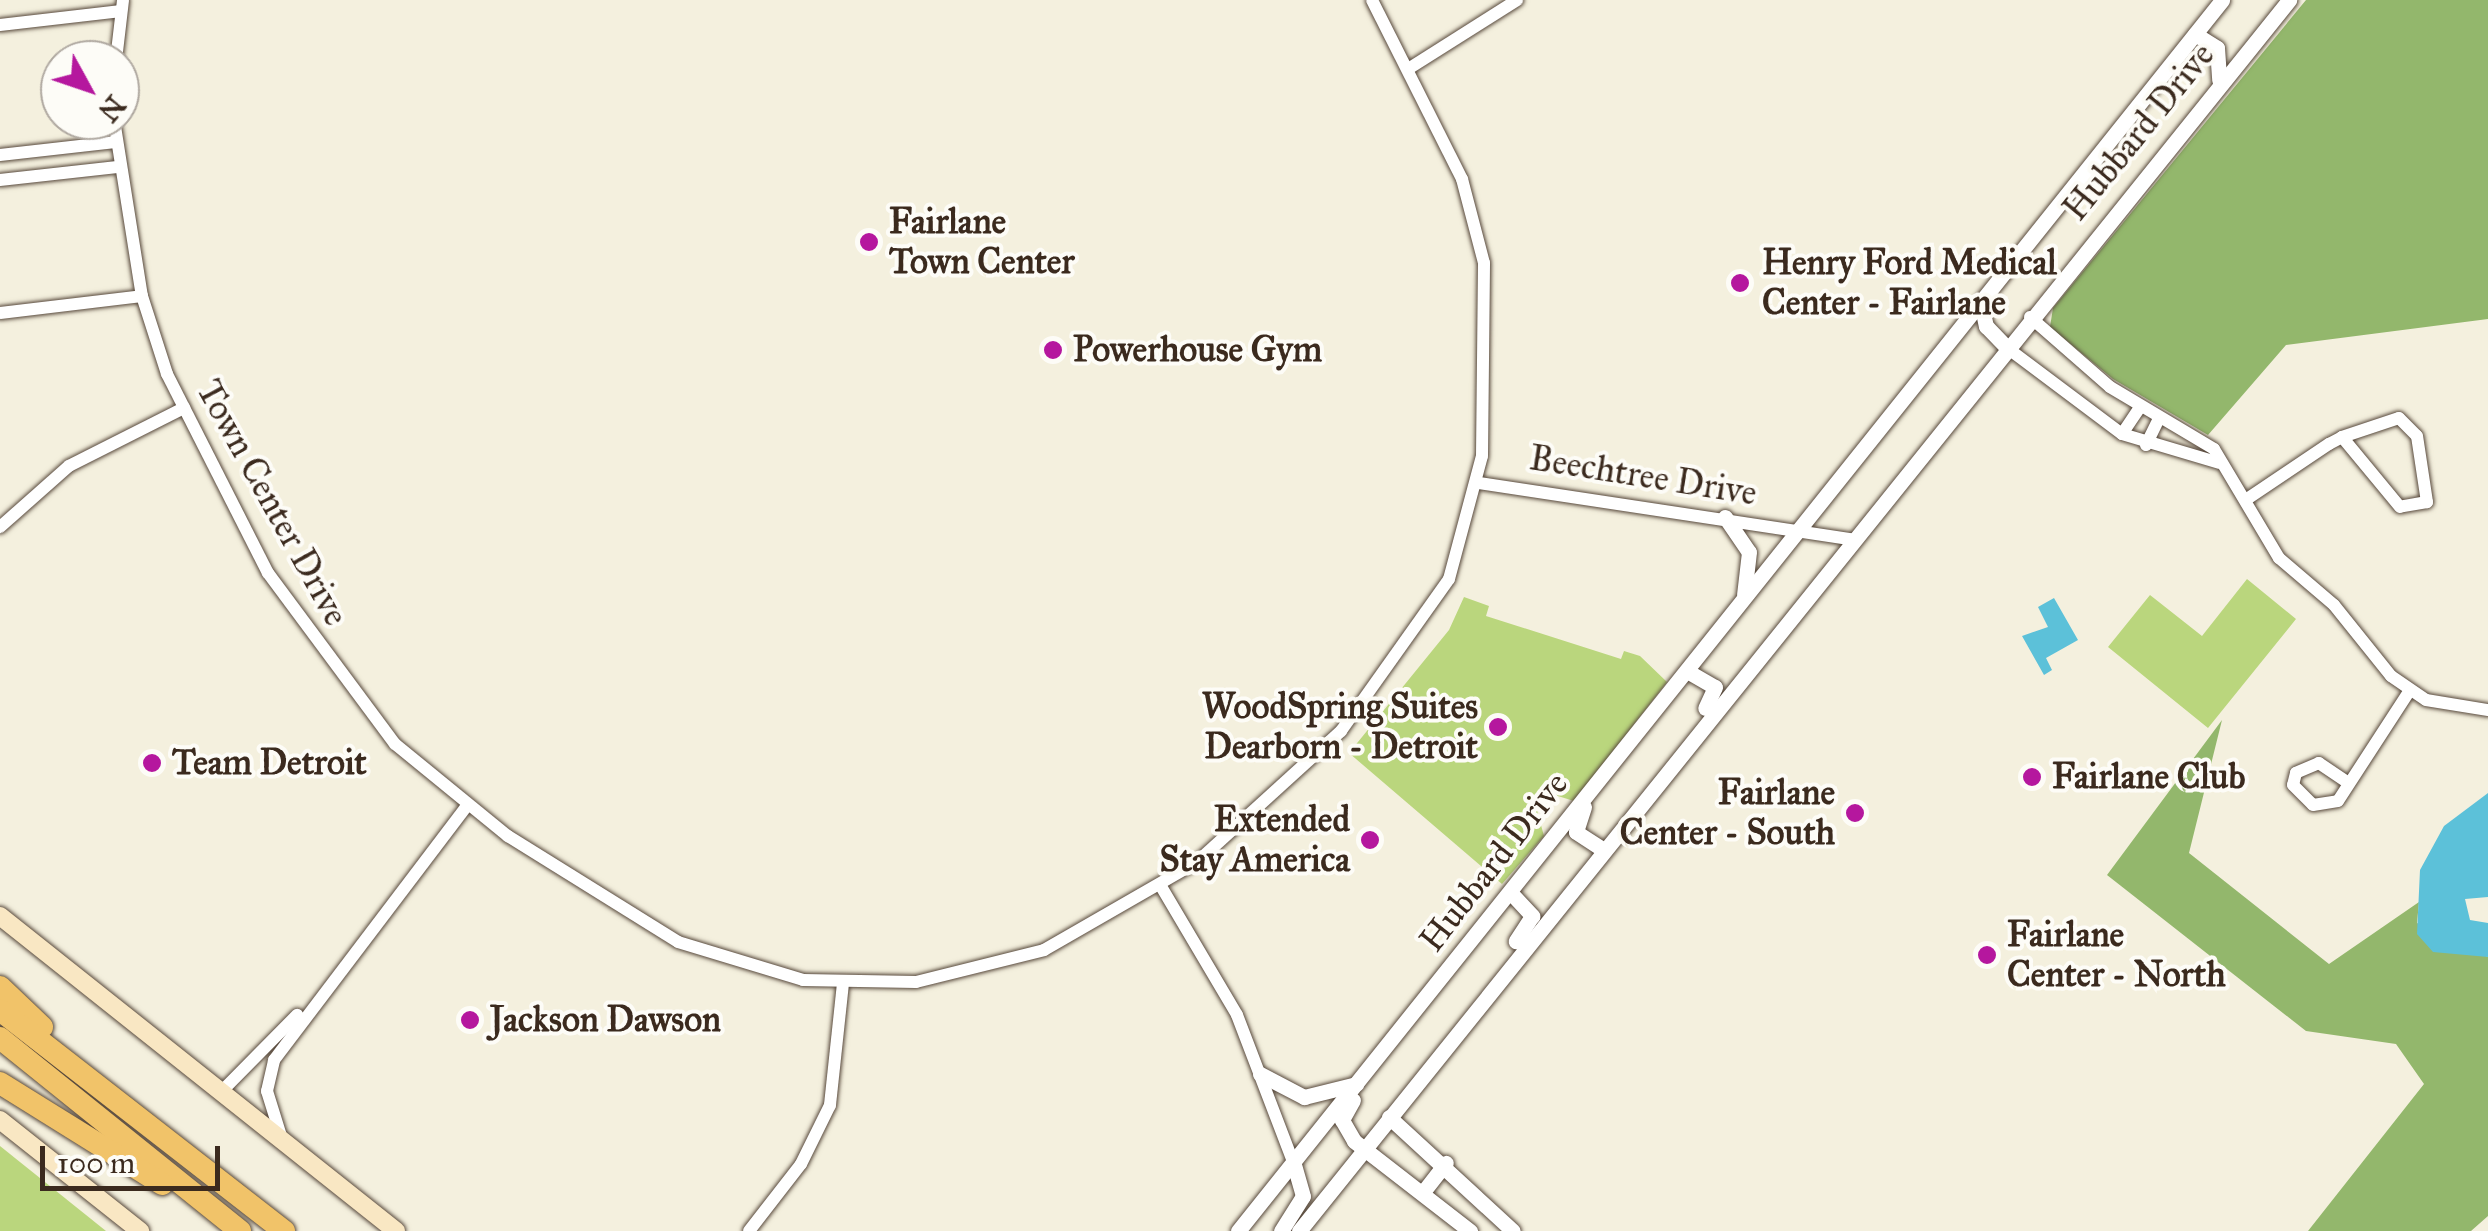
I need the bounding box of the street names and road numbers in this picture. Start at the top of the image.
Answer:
street label: Hubbard Drive [2055,35,2223,229]
street label: Town Center Drive [187,373,357,633]
street label: Beechtree Drive [1527,437,1759,515]
street label: Hubbard Drive [1411,764,1577,960]

